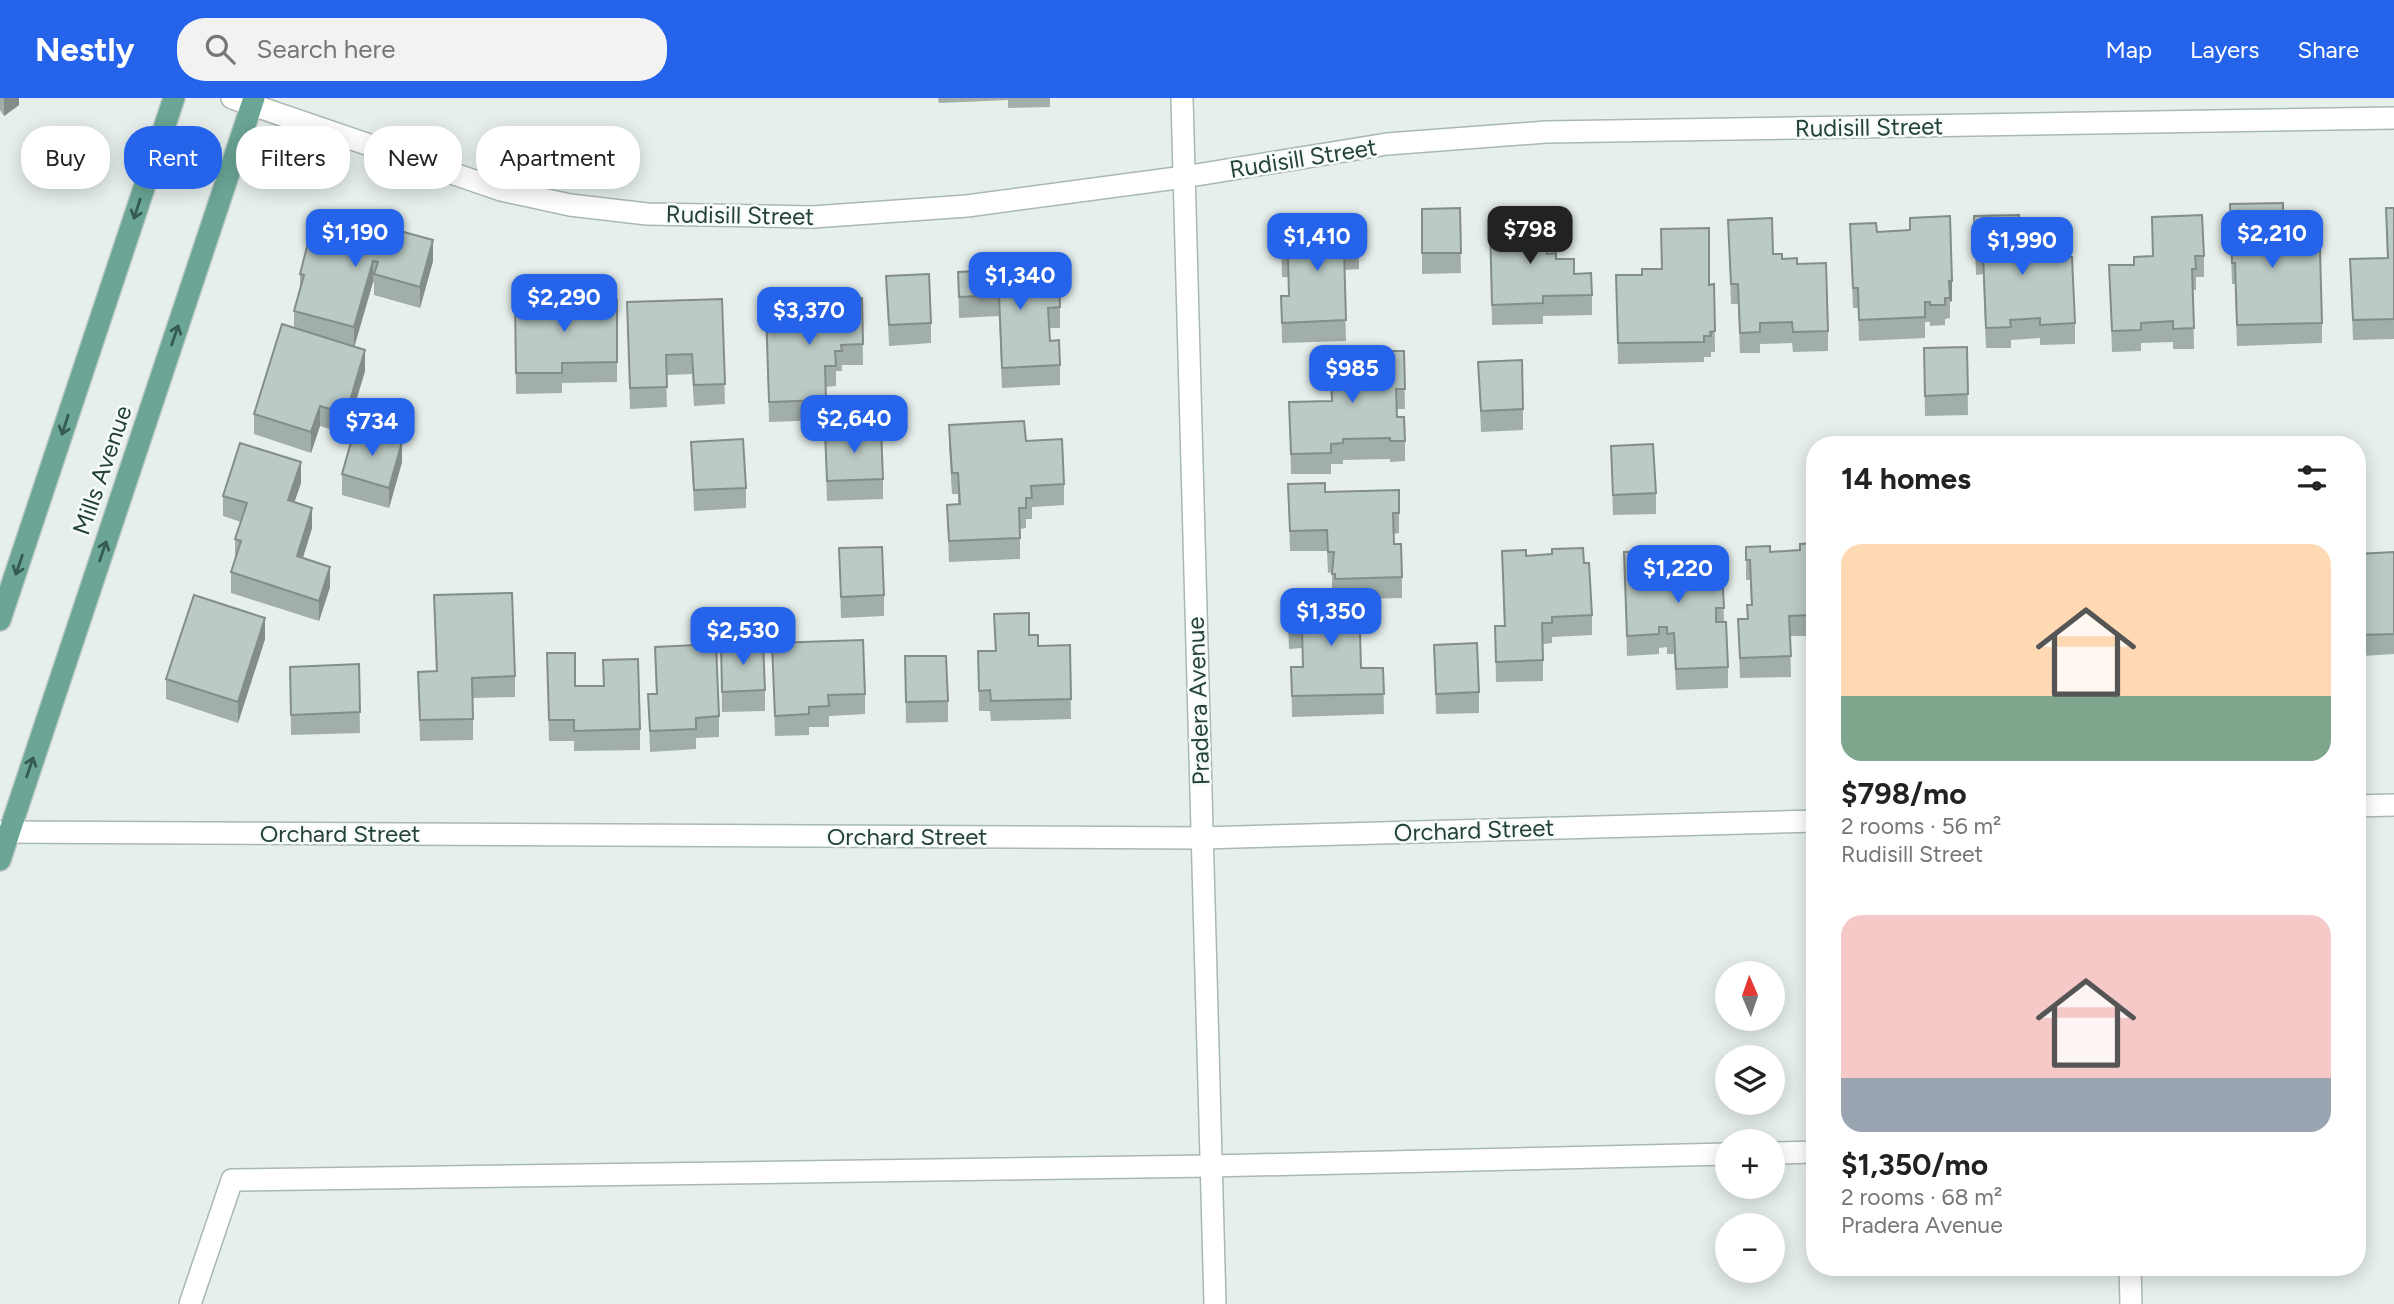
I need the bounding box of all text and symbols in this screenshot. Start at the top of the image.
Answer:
search box [177,18,667,81]
text: Nestly [35,30,135,69]
icon: search [201,30,239,68]
text: Search here [257,33,395,65]
text: Map [2105,35,2152,64]
text: Layers [2190,35,2259,64]
text: Share [2297,35,2359,64]
street label: Rudisill Street [1795,111,1943,143]
chip: Buy [21,126,110,189]
chip: Rent [124,126,222,189]
chip: Filters [236,126,350,189]
chip: New [364,126,462,189]
chip: Apartment [476,126,640,189]
street label: Rudisill Street [1227,132,1379,184]
one-way arrow [130,198,142,220]
street label: Rudisill Street [666,199,814,231]
pin: $798 [1489,206,1571,266]
pin: $1,190 [298,209,412,269]
pin: $2,210 [2215,211,2329,270]
pin: $1,410 [1260,214,1374,273]
text: $798 [1504,215,1556,243]
text: $1,190 [322,218,388,246]
pin: $1,990 [1965,218,2079,277]
text: $2,210 [2237,219,2307,247]
text: $1,410 [1283,222,1351,250]
text: $1,990 [1987,226,2057,254]
pin: $1,340 [963,252,1077,312]
text: $1,340 [985,261,1055,289]
pin: $2,290 [507,274,621,334]
text: $2,290 [527,283,601,311]
pin: $3,370 [752,288,866,347]
text: $3,370 [773,296,845,324]
one-way arrow [170,325,182,347]
pin: $985 [1311,345,1393,405]
text: $985 [1325,354,1379,382]
pin: $2,640 [797,396,911,455]
pin: $734 [331,398,413,458]
street label: Mills Avenue [66,402,138,538]
text: $2,640 [817,404,891,432]
text: $734 [346,407,398,435]
one-way arrow [58,414,71,436]
icon: filters [2293,459,2331,497]
text: 14 homes [1841,460,1971,497]
one-way arrow [98,541,110,563]
pin: $1,220 [1621,546,1735,605]
one-way arrow [11,553,24,575]
text: $1,220 [1643,554,1713,582]
pin: $1,350 [1274,588,1388,648]
icon: home [2023,589,2149,715]
text: $1,350 [1296,597,1366,625]
pin: $2,530 [686,608,800,667]
text: $2,530 [706,616,780,644]
street label: Pradera Avenue [1181,616,1215,786]
one-way arrow [25,756,38,778]
text: $798/mo [1841,775,1967,812]
text: 2 rooms · 56 m² [1841,812,2001,840]
street label: Orchard Street [1393,813,1555,847]
street label: Orchard Street [260,819,420,848]
street label: Orchard Street [827,822,987,851]
text: Rudisill Street [1841,840,1983,868]
icon: home [2023,960,2149,1086]
north arrow [1715,961,1785,1031]
map controls [1715,961,1785,1283]
button: layers [1715,1045,1785,1115]
button: + [1715,1129,1785,1199]
text: $1,350/mo [1841,1146,1988,1183]
text: 2 rooms · 68 m² [1841,1183,2002,1211]
text: Pradera Avenue [1841,1211,2003,1239]
button: − [1715,1213,1785,1283]

